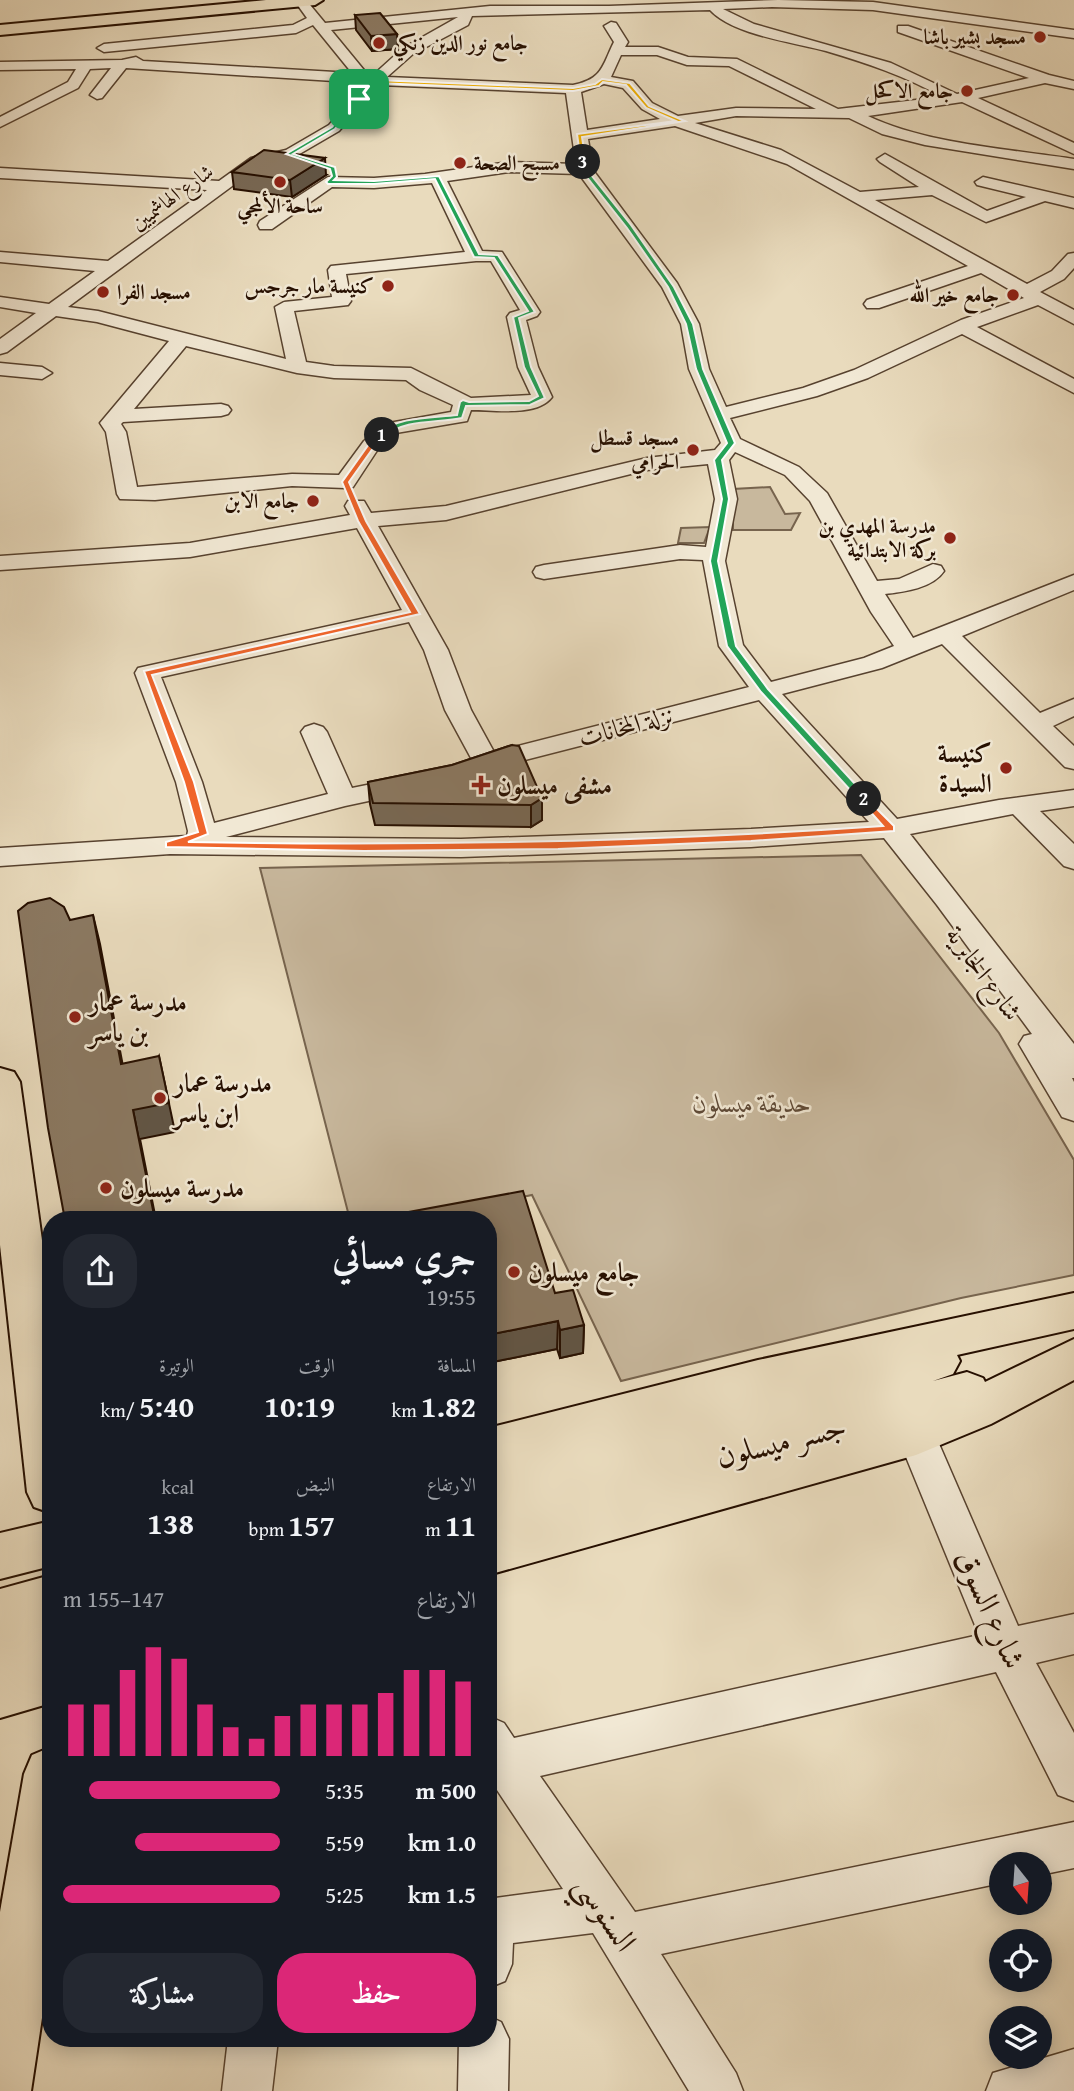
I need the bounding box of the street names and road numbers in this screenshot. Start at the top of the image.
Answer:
street label: شارع الهاشميين [124,156,221,240]
street label: نزلة المخانات [574,695,678,756]
street label: شارع الجابرية [934,917,1032,1030]
street label: جسر ميسلون [711,1402,851,1479]
street label: شارع السوق [941,1542,1039,1678]
street label: السنوسي [558,1865,649,1965]

